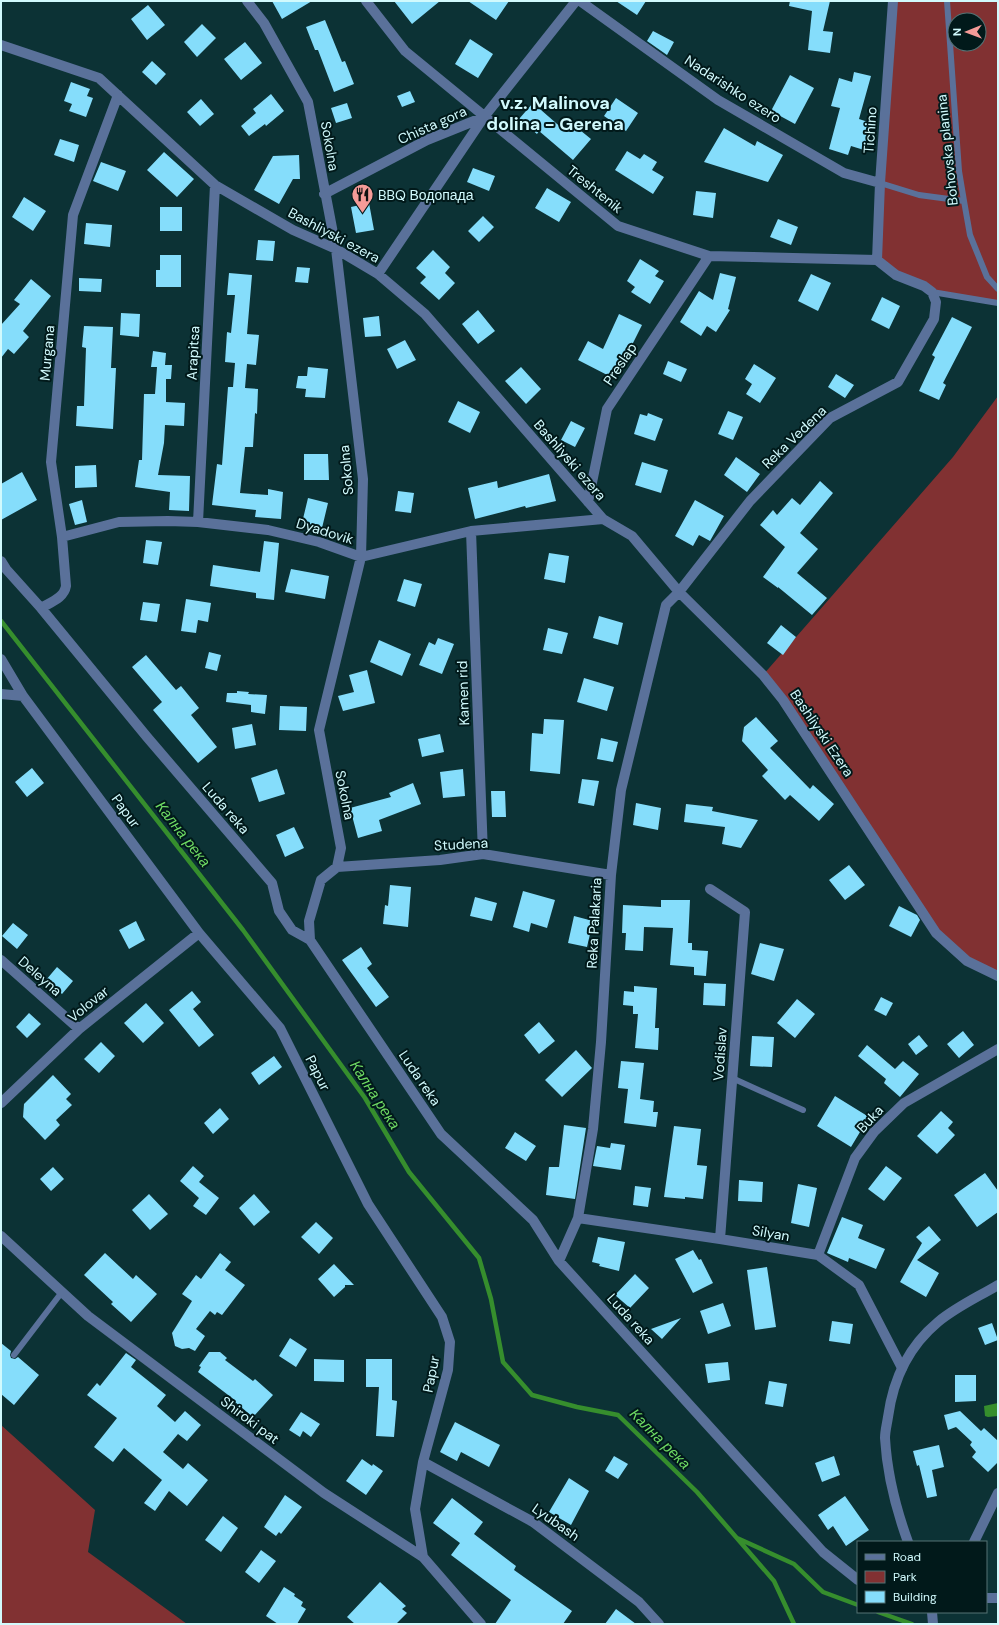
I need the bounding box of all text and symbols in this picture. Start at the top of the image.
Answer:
north arrow [947,12,987,52]
text: N [950,28,964,36]
street label: Nadarishko ezero [681,51,785,127]
district label: v.z. Malinova dolina - Gerena [486,91,624,136]
street label: Bohovska planina [932,94,962,206]
street label: Chista gora [395,102,469,148]
street label: Tichino [859,106,881,154]
street label: Sokolna [317,120,343,172]
street label: Treshtenik [563,161,627,217]
restaurant icon: BBQ Водопада [350,182,376,215]
place label: BBQ Водопада [378,186,474,204]
street label: Bashliyski ezera [285,203,383,267]
street label: Murgana [36,324,58,382]
street label: Arapitsa [183,325,203,381]
street label: Preslap [599,339,641,389]
street label: Reka Vedena [758,402,830,472]
street label: Bashliyski ezera [530,416,610,504]
street label: Sokolna [335,444,357,496]
street label: Dyadovik [294,514,356,548]
street label: Kamen rid [453,660,473,726]
street label: Bashliyski Ezera [786,686,858,780]
street label: Sokolna [331,769,359,821]
street label: Luda reka [199,778,253,838]
street label: Papur [108,791,144,831]
water label: Кална река [151,797,215,871]
street label: Studena [434,834,488,854]
street label: Reka Palakaria [583,877,605,969]
street label: Deleyna [15,952,65,1000]
street label: Volovar [64,982,112,1026]
street label: Vodislav [709,1026,731,1081]
street label: Luda reka [395,1047,445,1109]
street label: Papur [301,1052,335,1094]
water label: Кална река [345,1057,405,1133]
street label: Buka [853,1101,887,1137]
street label: Silyan [751,1221,791,1245]
street label: Luda reka [603,1290,659,1348]
street label: Papur [419,1354,443,1394]
street label: Shiroki pat [217,1392,283,1448]
water label: Кална река [625,1404,695,1474]
street label: Lyubash [529,1499,583,1545]
legend [857,1541,987,1613]
text: Road [893,1549,921,1565]
text: Park [893,1569,917,1585]
text: Building [893,1589,937,1605]

